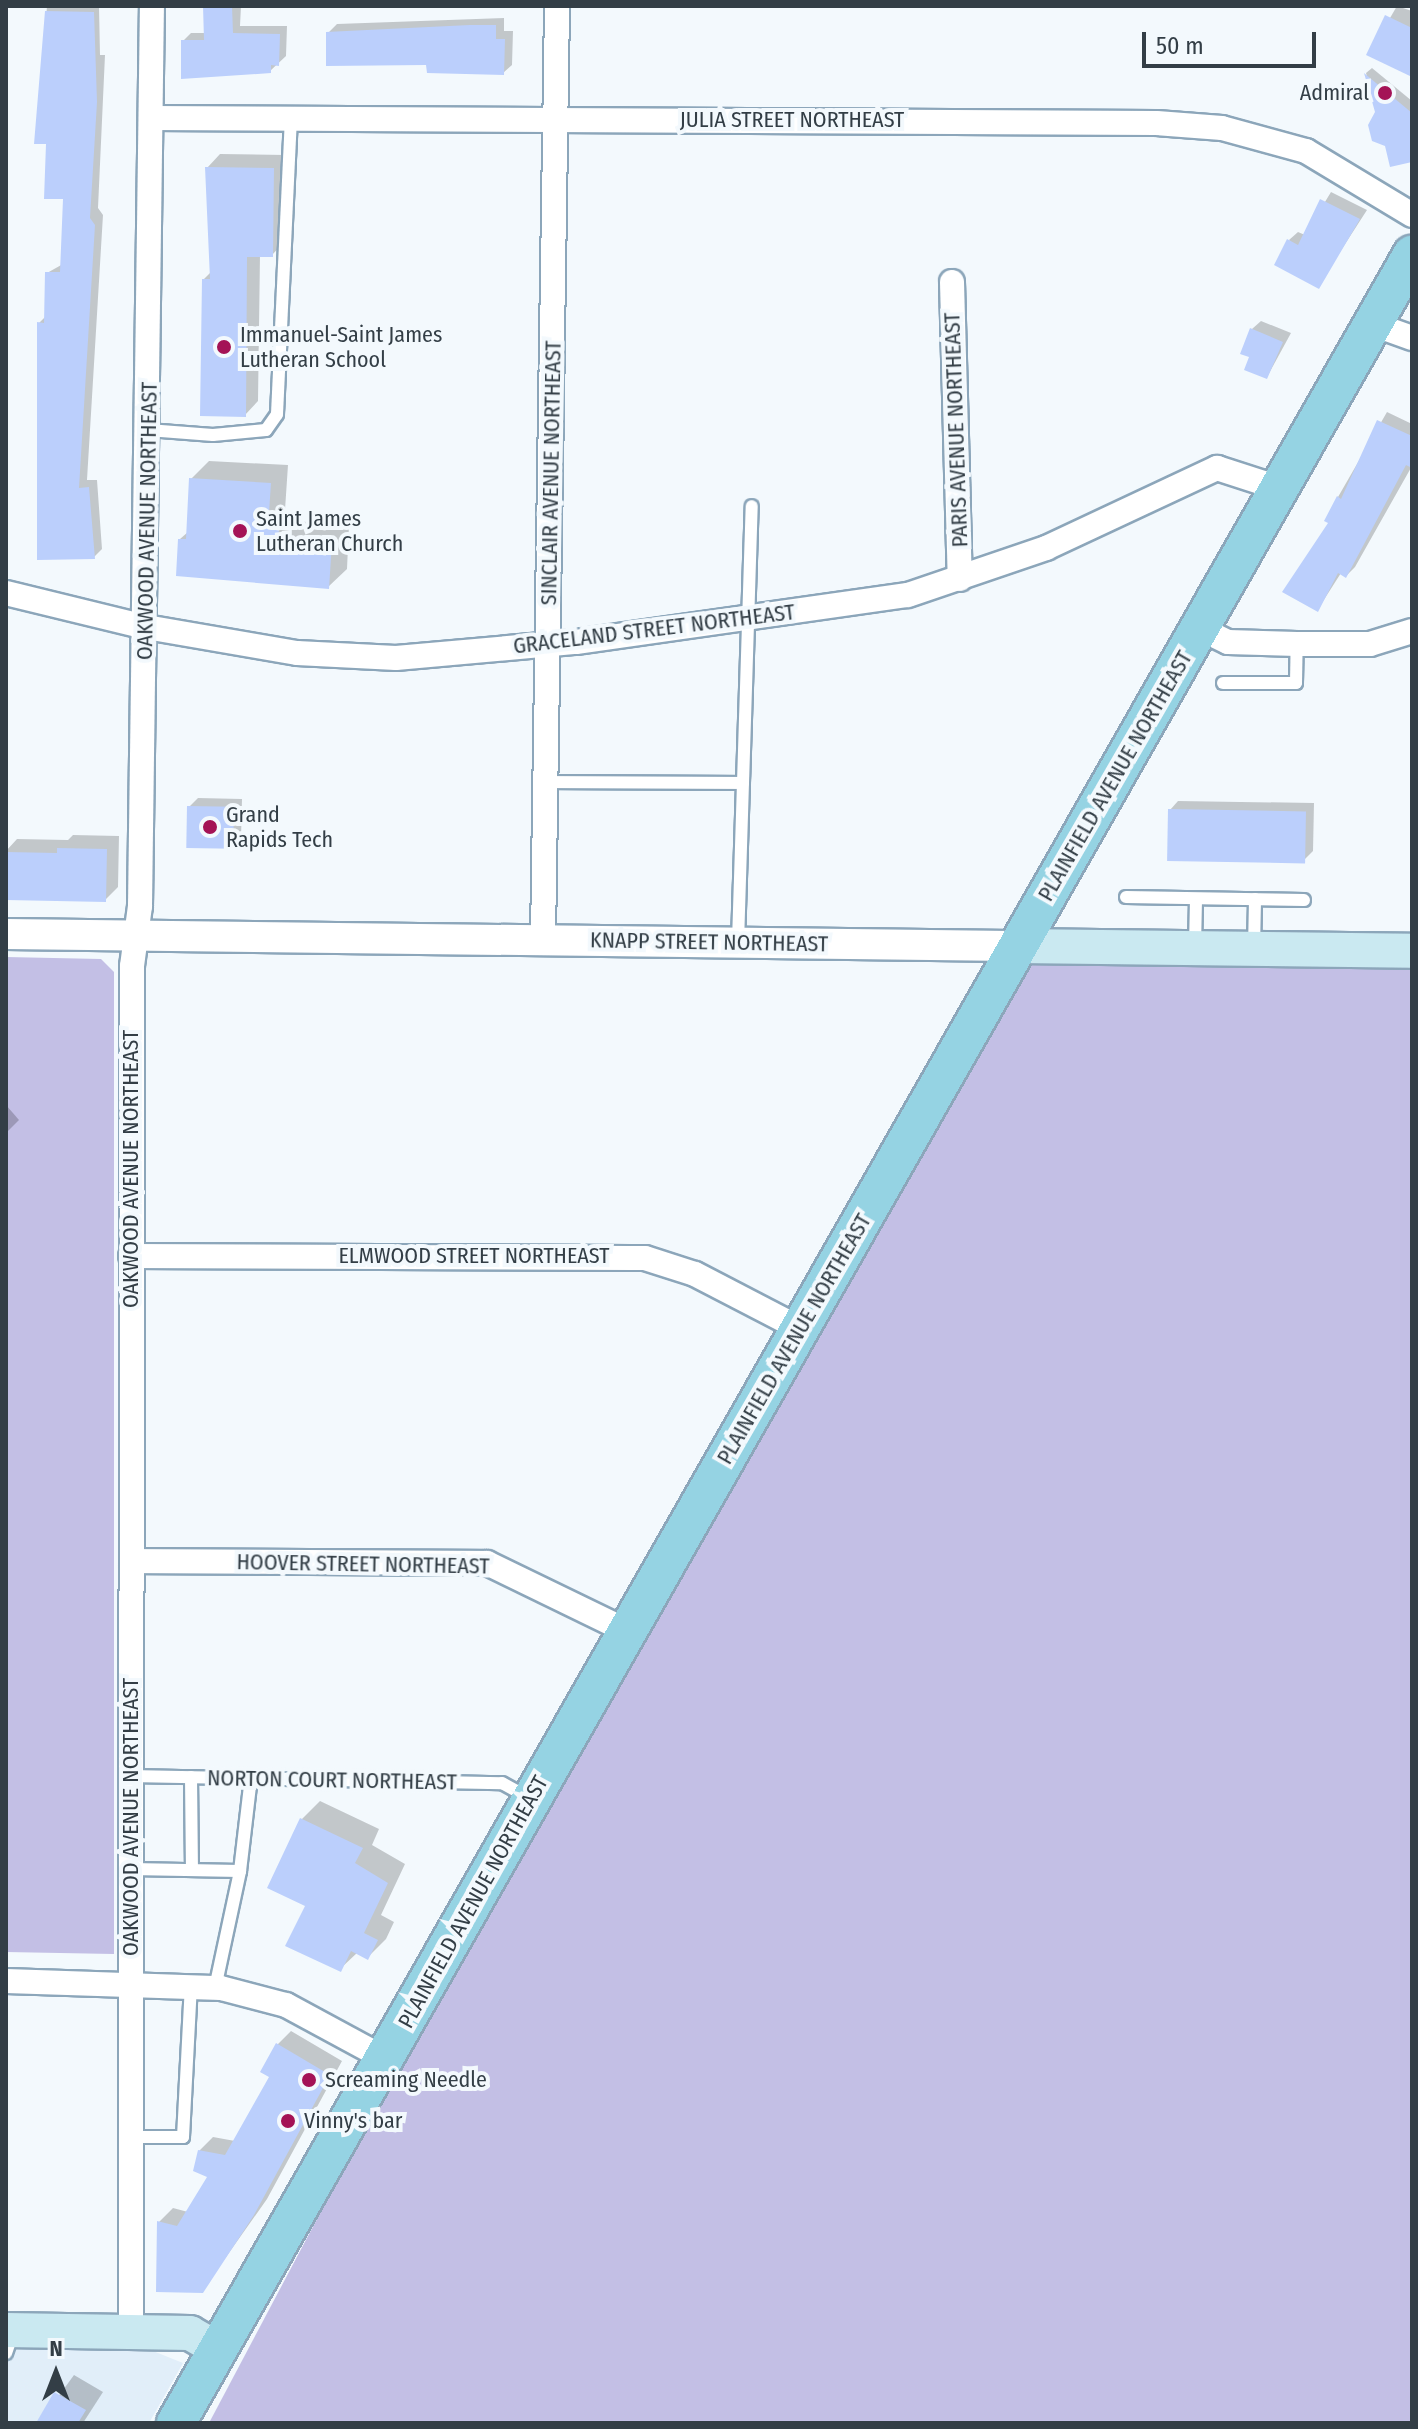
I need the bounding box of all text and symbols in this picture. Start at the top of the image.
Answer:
scale bar [1146,16,1320,66]
text: 50 m [1156,32,1204,60]
place label: Admiral [1300,80,1369,106]
marker: Admiral [1376,84,1394,102]
street label: JULIA STREET NORTHEAST [680,107,904,133]
street label: PARIS AVENUE NORTHEAST [939,312,973,548]
place label: Immanuel-Saint James Lutheran School [240,321,442,372]
marker: Immanuel-Saint James Lutheran School [215,338,233,356]
street label: SINCLAIR AVENUE NORTHEAST [535,340,567,606]
street label: OAKWOOD AVENUE NORTHEAST [131,382,163,660]
place label: Saint James Lutheran Church [256,505,403,556]
marker: Saint James Lutheran Church [231,522,249,540]
street label: GRACELAND STREET NORTHEAST [512,599,796,659]
street label: PLAINFIELD AVENUE NORTHEAST [1032,646,1198,906]
place label: Grand Rapids Tech [226,801,333,852]
marker: Grand Rapids Tech [201,818,219,836]
street label: KNAPP STREET NORTHEAST [590,927,828,957]
street label: OAKWOOD AVENUE NORTHEAST [118,1030,144,1308]
street label: PLAINFIELD AVENUE NORTHEAST [711,1209,877,1469]
street label: ELMWOOD STREET NORTHEAST [339,1243,609,1269]
street label: HOOVER STREET NORTHEAST [236,1549,490,1579]
street label: OAKWOOD AVENUE NORTHEAST [118,1678,144,1956]
street label: NORTON COURT NORTHEAST [207,1765,457,1795]
street label: PLAINFIELD AVENUE NORTHEAST [392,1771,554,2033]
place label: Screaming Needle [325,2067,487,2093]
marker: Screaming Needle [300,2071,318,2089]
place label: Vinny's bar [304,2108,402,2134]
marker: Vinny's bar [279,2112,297,2130]
north arrow [16,2333,96,2413]
text: N [49,2335,63,2362]

